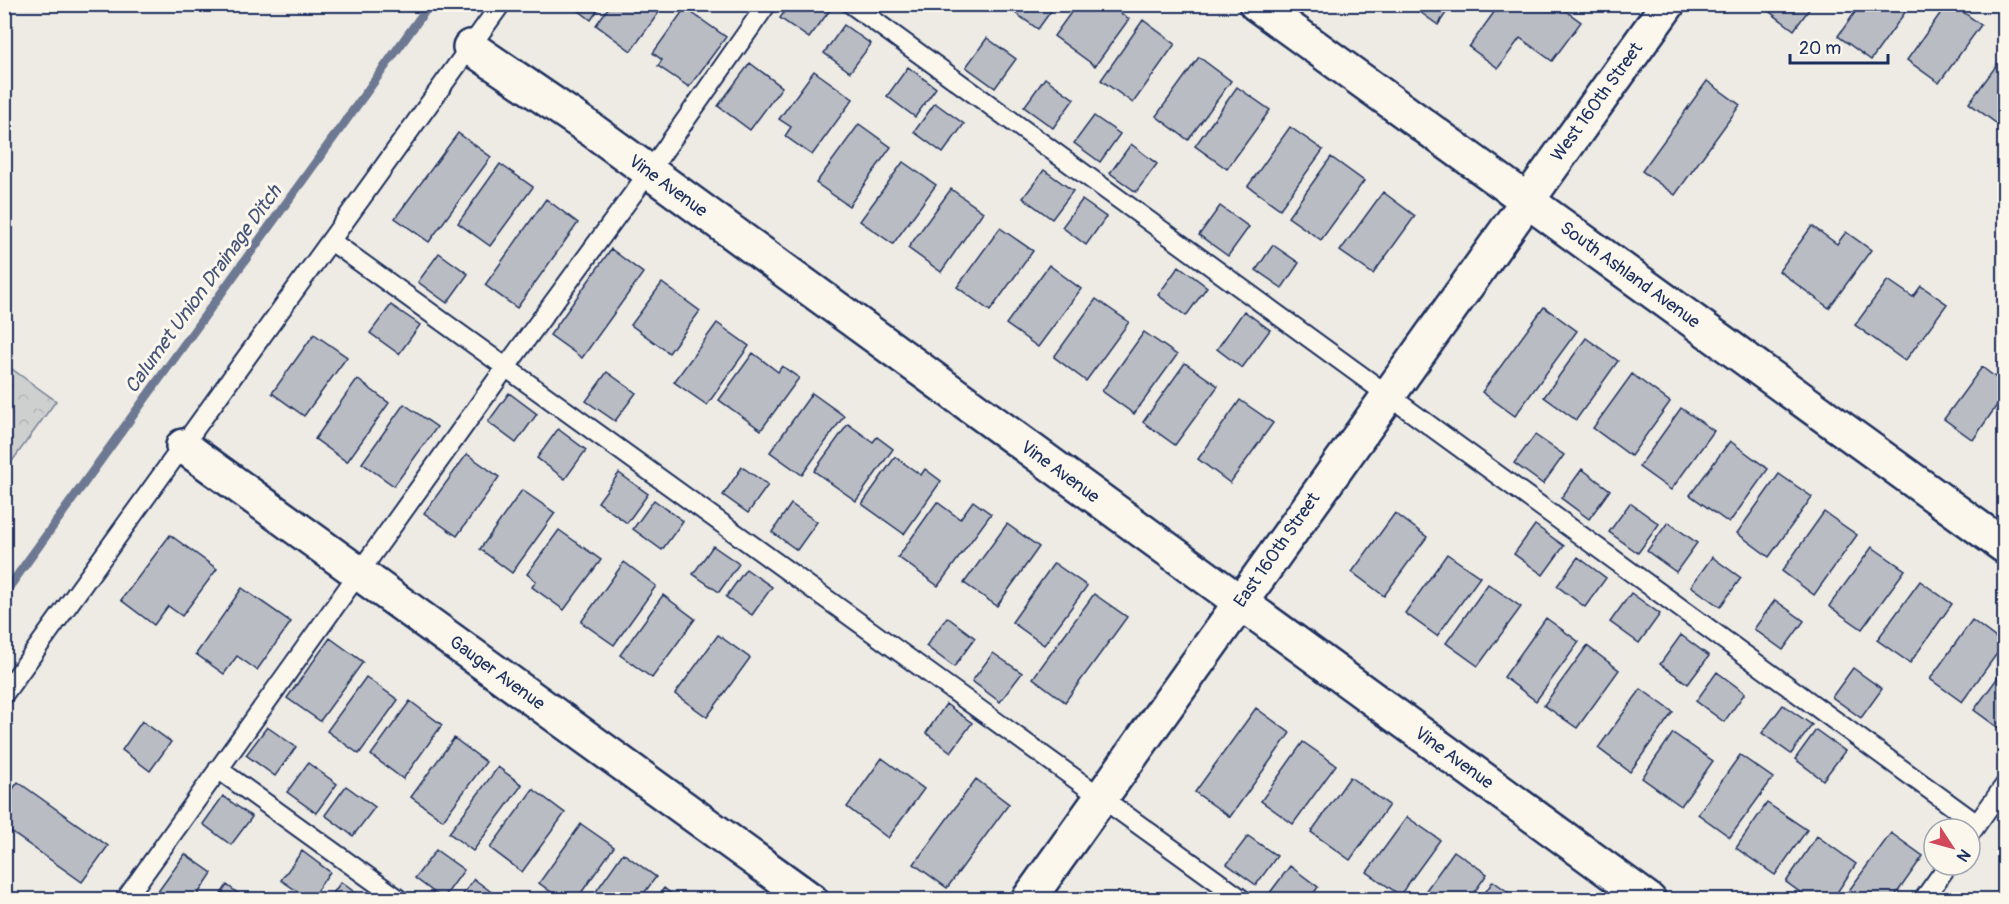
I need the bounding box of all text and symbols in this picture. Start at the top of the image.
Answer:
scale bar [1790,27,1888,65]
street label: West 160th Street [1546,37,1648,166]
text: 20 m [1799,37,1841,60]
street label: Vine Avenue [624,150,712,222]
water label: Calumet Union Drainage Ditch [119,179,288,398]
street label: South Ashland Avenue [1556,217,1705,334]
street label: Vine Avenue [1016,436,1104,508]
street label: East 160th Street [1229,487,1326,612]
street label: Gauger Avenue [445,631,549,715]
street label: Vine Avenue [1410,722,1498,794]
north arrow [1922,817,1982,877]
text: N [1952,845,1975,866]

